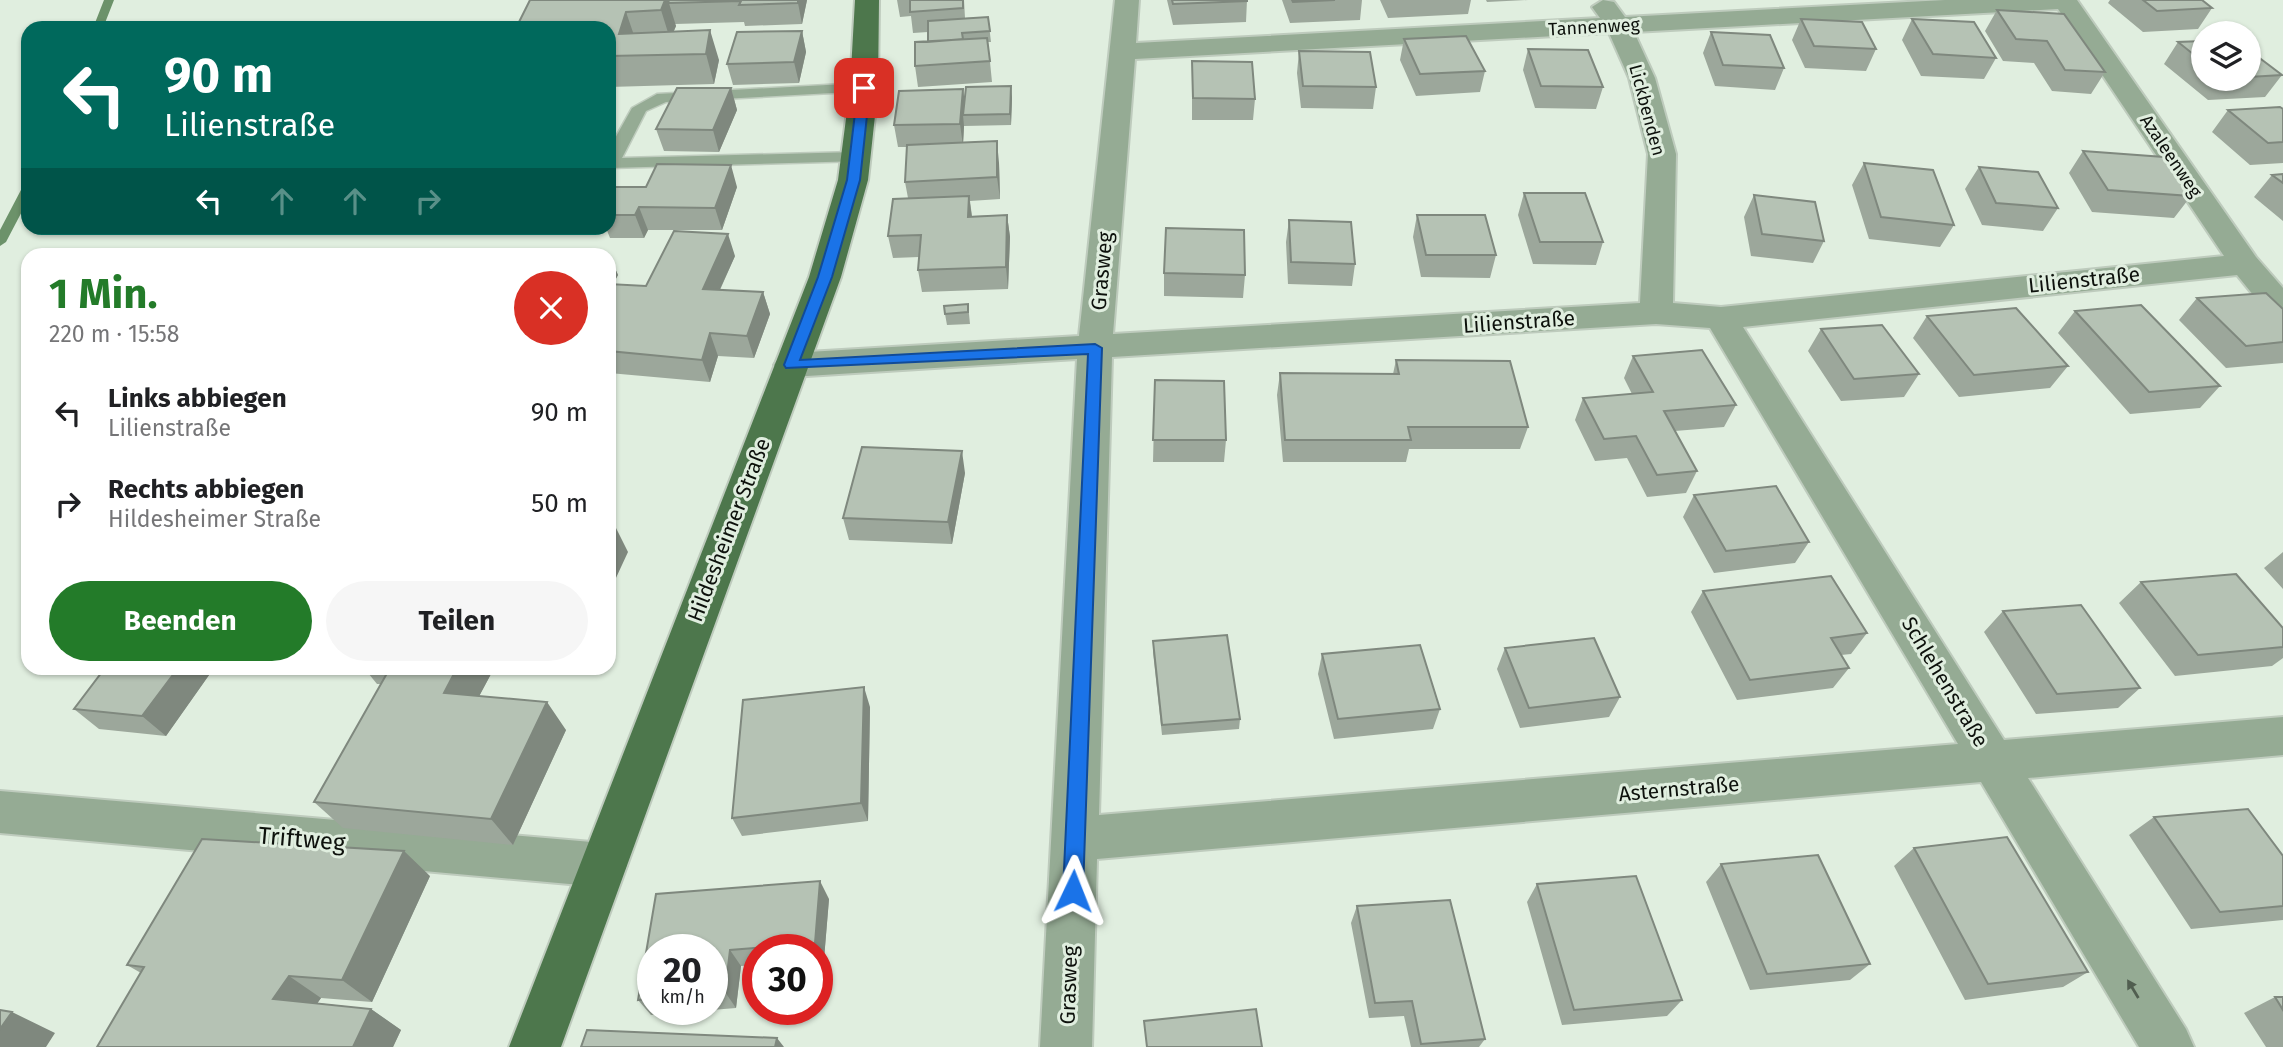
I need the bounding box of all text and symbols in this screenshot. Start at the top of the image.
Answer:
street label: Tannenweg [1548,14,1641,40]
map controls [2191,21,2261,91]
button: layers [2191,21,2261,91]
text: 90 m [164,46,273,105]
icon: left [49,49,140,140]
pin [834,58,894,118]
street label: Lickbenden [1624,62,1670,158]
icon: arrive [845,69,883,107]
text: Lilienstraße [164,106,335,144]
street label: Azaleenweg [2135,110,2207,202]
icon: left [190,182,228,220]
icon: ahead [263,182,301,220]
icon: ahead [336,182,374,220]
icon: right [409,182,447,220]
street label: Grasweg [1086,230,1118,311]
street label: Lilienstraße [2027,261,2141,299]
text: 1 Min. [49,269,158,319]
button: close [514,271,588,345]
street label: Lilienstraße [1462,305,1576,339]
text: 220 m · 15:58 [49,320,179,348]
text: Links abbiegen [108,383,287,414]
icon: left [49,394,87,432]
text: 90 m [531,397,588,428]
text: Lilienstraße [108,414,231,442]
street label: Hildesheimer Straße [682,435,776,625]
text: Rechts abbiegen [108,474,304,505]
icon: right [49,485,87,523]
text: 50 m [531,488,588,519]
text: Hildesheimer Straße [108,505,321,533]
button: Beenden [49,581,312,661]
button: Teilen [326,581,588,661]
street label: Schlehenstraße [1896,612,1994,752]
street label: Asternstraße [1618,771,1740,807]
street label: Triftweg [257,821,347,857]
position arrow [1036,854,1110,928]
speed limit sign: 30 [742,934,833,1025]
street label: Grasweg [1055,945,1083,1025]
text: 20 [663,949,702,991]
one-way arrow [2126,979,2139,998]
text: km/h [660,986,705,1008]

